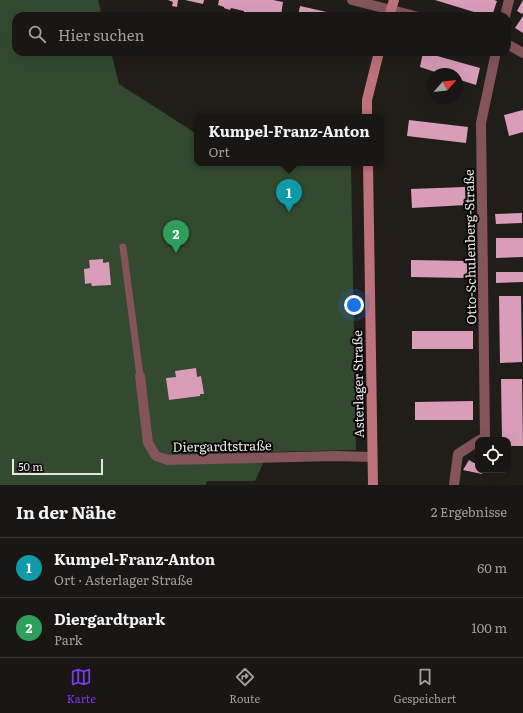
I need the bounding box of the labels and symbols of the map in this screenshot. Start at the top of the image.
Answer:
north arrow [427,68,463,104]
street label: Otto-Schulenberg-Straße [459,169,480,325]
pin: 1 [276,179,302,212]
pin: 2 [163,220,189,253]
your location [344,295,364,315]
street label: Asterlager Straße [347,330,368,438]
street label: Diergardtstraße [172,435,272,456]
scale bar [12,457,103,476]

